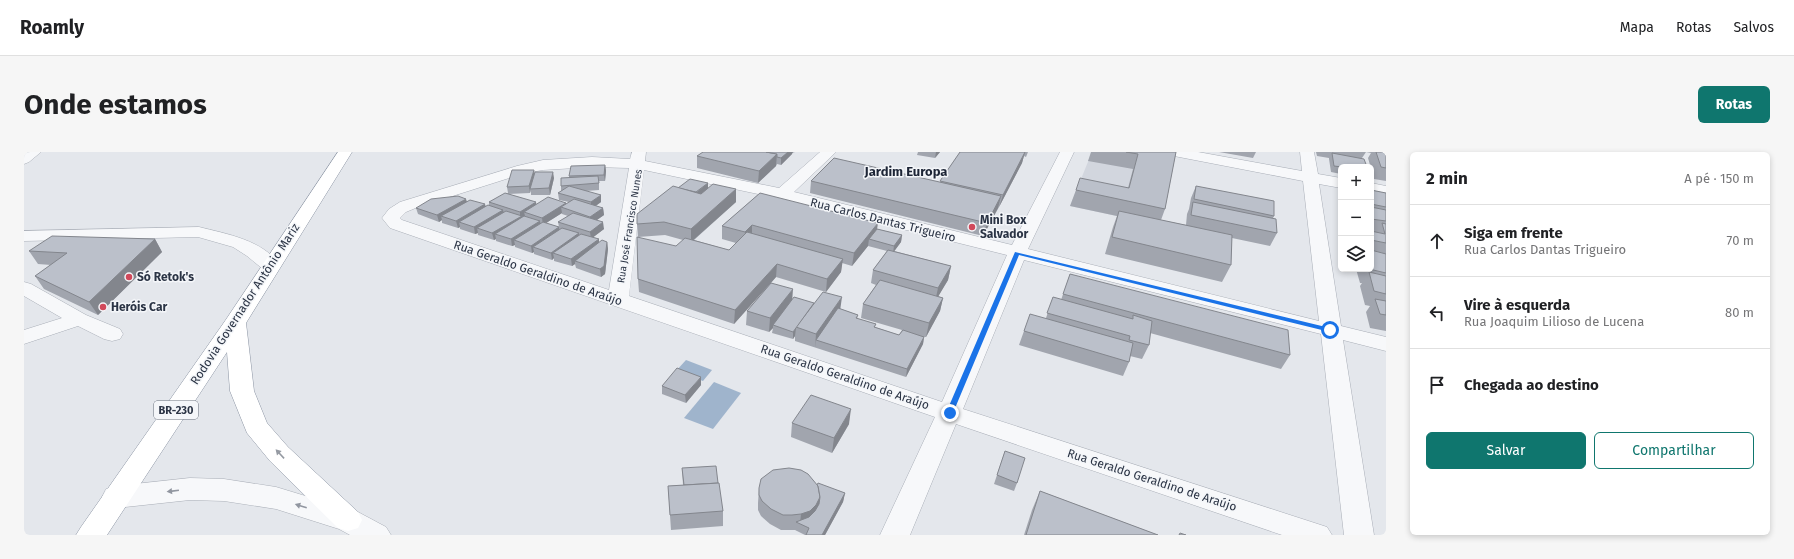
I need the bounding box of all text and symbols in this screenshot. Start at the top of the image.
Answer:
text: Roamly [20,16,84,39]
text: Mapa [1620,19,1654,36]
text: Rotas [1676,19,1711,36]
text: Salvos [1733,19,1774,36]
button: Rotas [1698,86,1770,123]
text: Onde estamos [24,88,207,121]
district label: Jardim Europa [864,164,947,179]
map controls [1338,164,1374,272]
button: + [1338,164,1374,200]
street label: Rua José Francisco Nunes [615,168,645,284]
text: 2 min [1426,168,1468,189]
text: A pé · 150 m [1684,171,1754,186]
street label: Rua Carlos Dantas Trigueiro [809,195,957,245]
button: − [1338,200,1374,236]
place label: Mini Box Salvador [980,213,1028,241]
street label: Rodovia Governador Antônio Mariz [188,221,302,387]
marker: Mini Box Salvador [967,222,977,232]
text: Siga em frente [1464,224,1563,242]
icon: ahead [1426,230,1448,252]
text: 70 m [1727,233,1754,248]
button: layers [1338,236,1374,272]
street label: Rua Geraldo Geraldino de Araújo [452,238,624,308]
text: Rua Carlos Dantas Trigueiro [1464,242,1626,257]
place label: Só Retok's [137,270,194,284]
marker: Só Retok's [124,272,134,282]
text: Vire à esquerda [1464,296,1570,314]
place label: Heróis Car [111,300,167,314]
marker: Heróis Car [98,302,108,312]
icon: left [1426,302,1448,324]
text: 80 m [1725,305,1754,320]
text: Rua Joaquim Lilioso de Lucena [1464,314,1644,329]
route start [1321,321,1339,339]
street label: Rua Geraldo Geraldino de Araújo [759,342,931,412]
icon: arrive [1426,374,1448,396]
text: Chegada ao destino [1464,376,1599,394]
road number: BR-230 [154,401,198,419]
route end [941,404,959,422]
button: Salvar [1426,432,1586,469]
button: Compartilhar [1594,432,1754,469]
street label: Rua Geraldo Geraldino de Araújo [1066,446,1238,514]
one-way arrow [275,449,285,459]
one-way arrow [167,487,179,494]
one-way arrow [295,502,307,508]

